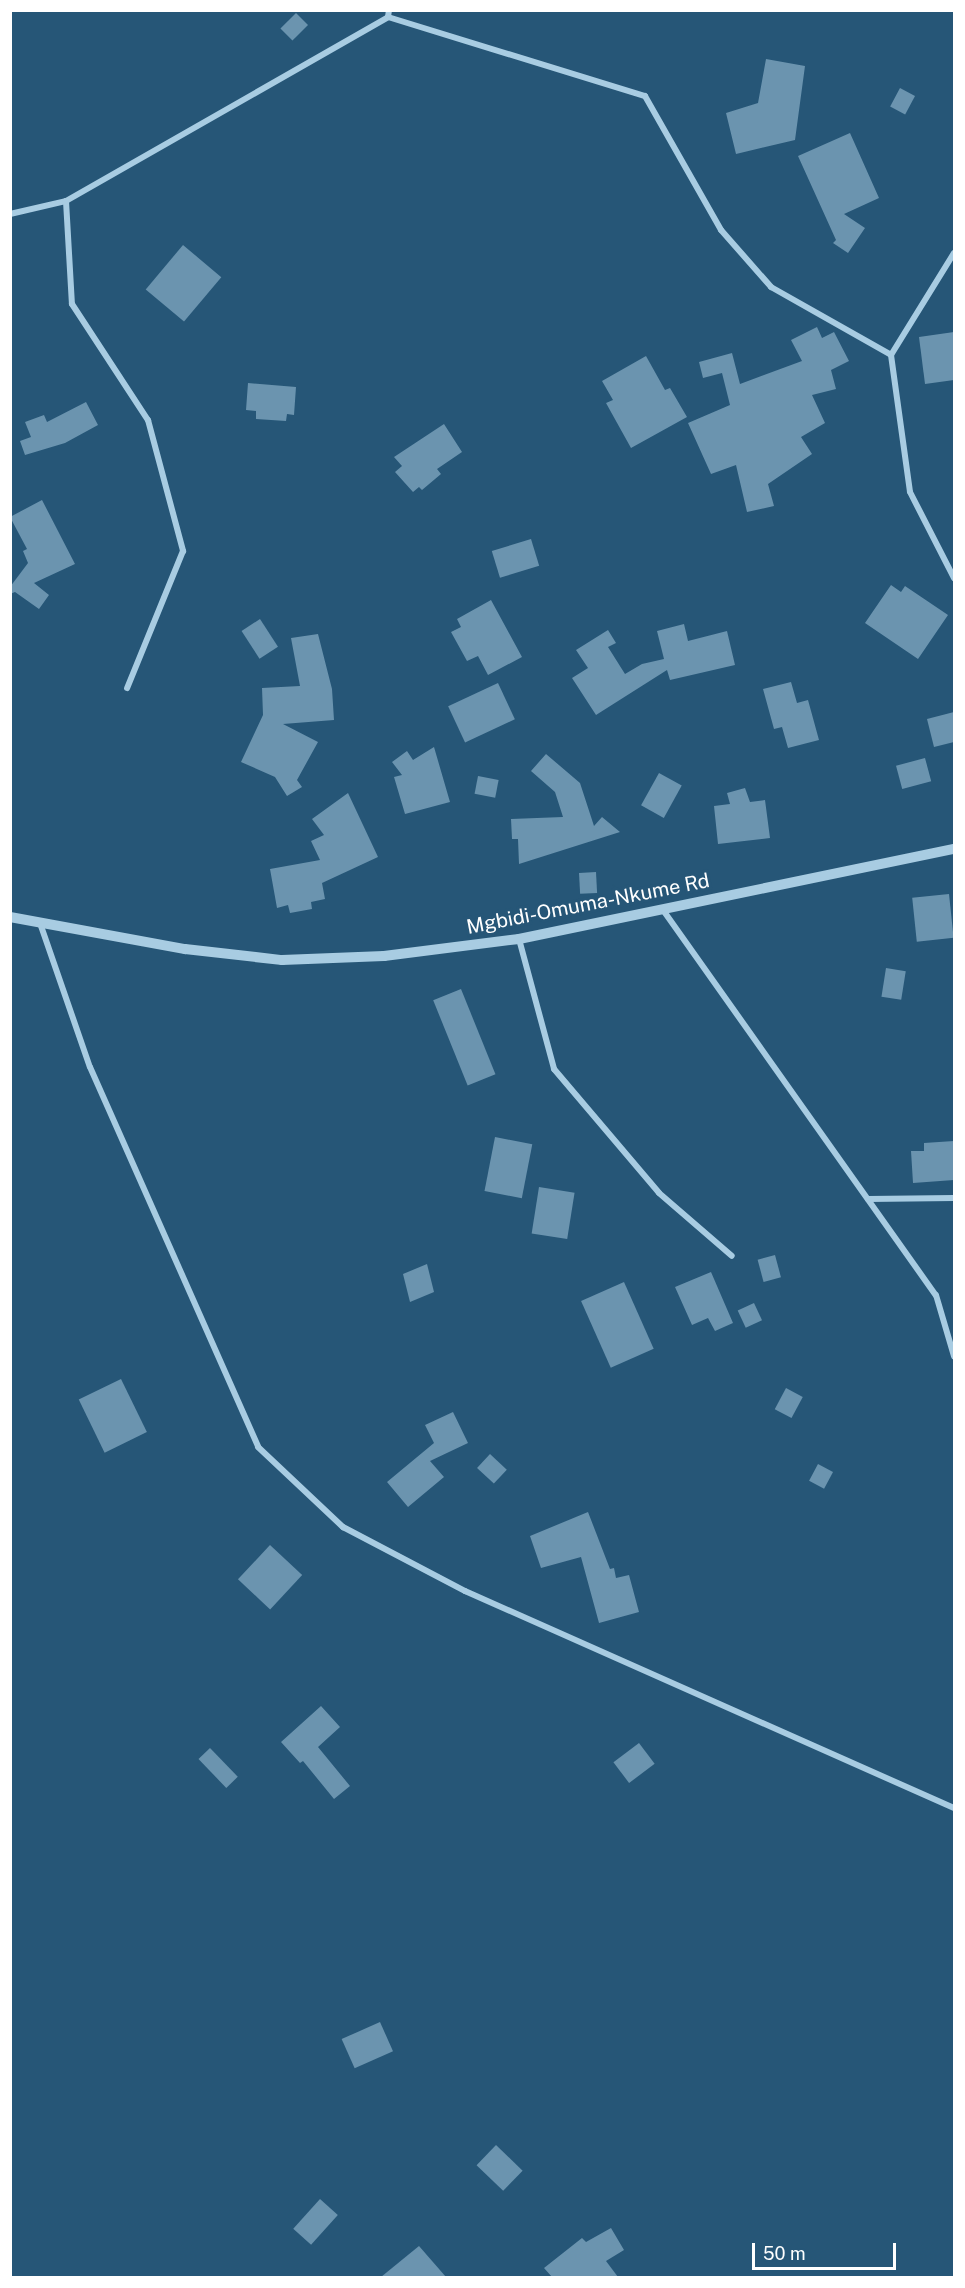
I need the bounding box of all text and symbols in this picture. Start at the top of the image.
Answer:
street label: Mgbidi-Omuma-Nkume Rd [464,869,712,939]
scale bar [755,2231,899,2269]
text: 50 m [763,2243,806,2264]

